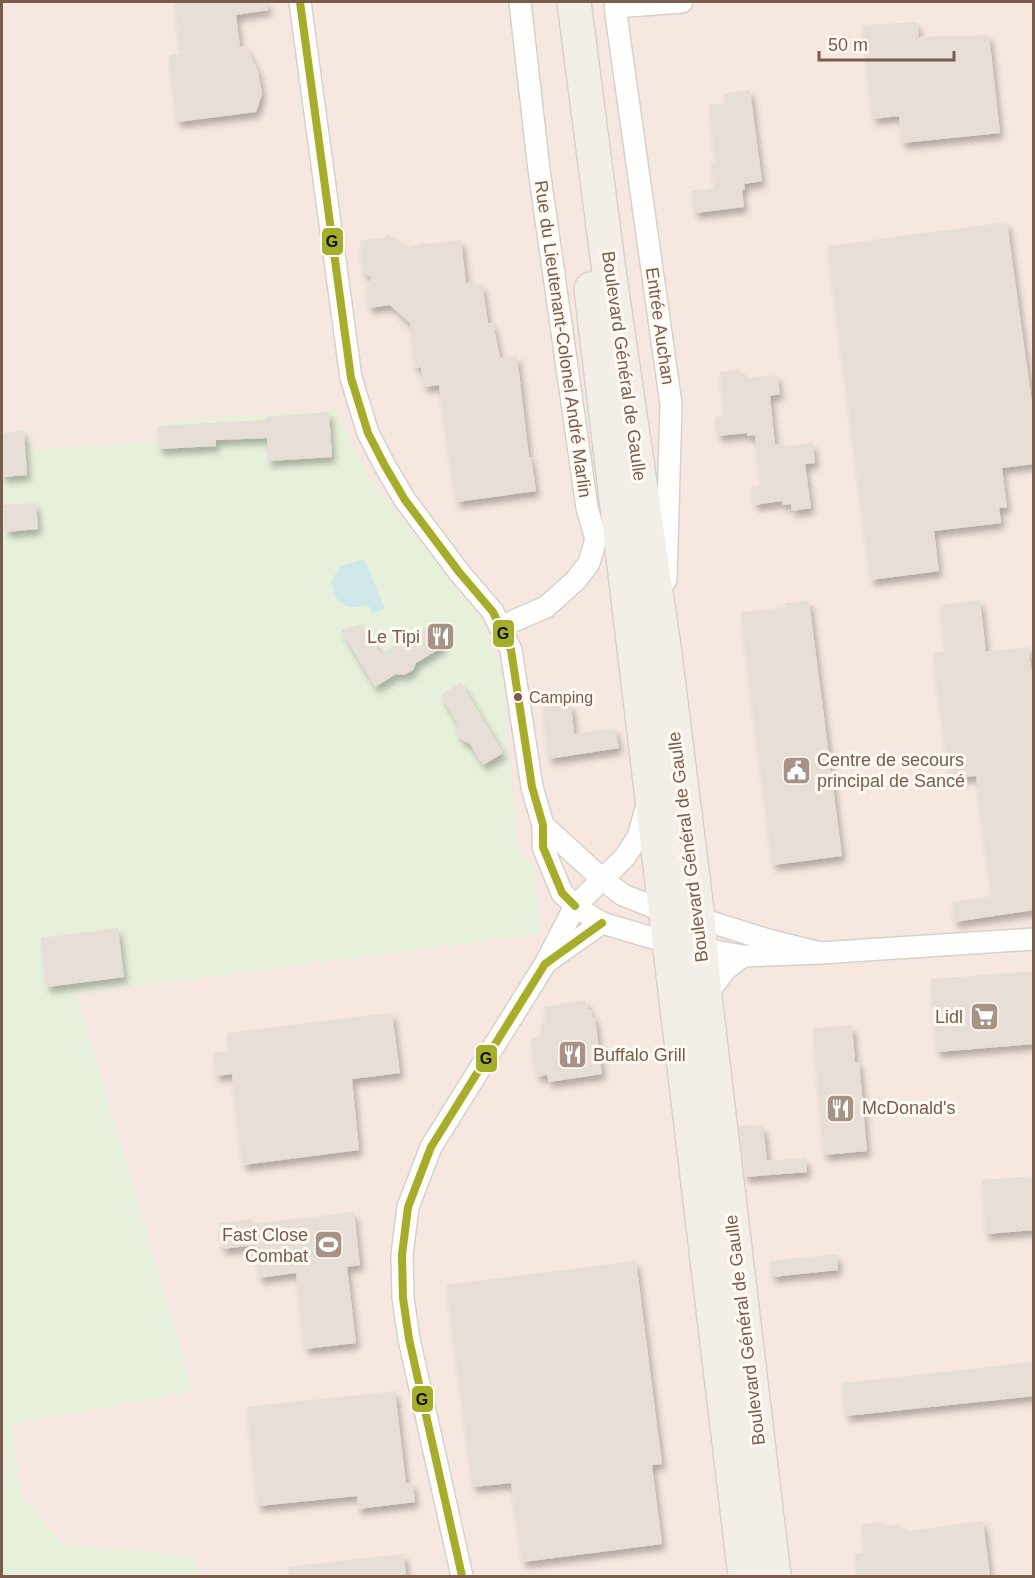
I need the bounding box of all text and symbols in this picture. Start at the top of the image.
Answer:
scale bar [819,24,954,62]
text: 50 m [828,35,868,55]
street label: Rue du Lieutenant-Colonel André Marlin [531,179,595,499]
line badge: G [321,227,344,256]
text: G [326,233,338,250]
street label: Boulevard Général de Gaulle [598,250,650,482]
street label: Entrée Auchan [642,266,678,386]
line badge: G [492,619,515,648]
restaurant icon: Le Tipi [425,621,457,653]
text: G [497,625,509,642]
place label: Le Tipi [367,627,420,647]
place label: Camping [529,689,593,706]
marker: Camping [512,691,524,703]
street label: Boulevard Général de Gaulle [664,731,712,963]
place label: Centre de secours principal de Sancé [817,750,965,791]
public building icon: Centre de secours principal de Sancé [780,754,812,786]
supermarket icon: Lidl [968,1001,1000,1033]
place label: Lidl [935,1007,963,1027]
restaurant icon: Buffalo Grill [556,1039,588,1071]
line badge: G [475,1044,498,1073]
place label: Buffalo Grill [593,1045,686,1065]
text: G [480,1050,492,1067]
restaurant icon: McDonald's [825,1092,857,1124]
place label: McDonald's [862,1098,955,1118]
street label: Boulevard Général de Gaulle [721,1214,769,1446]
place label: Fast Close Combat [222,1225,308,1266]
sports icon: Fast Close Combat [313,1229,345,1261]
line badge: G [411,1385,434,1413]
text: G [416,1391,428,1408]

